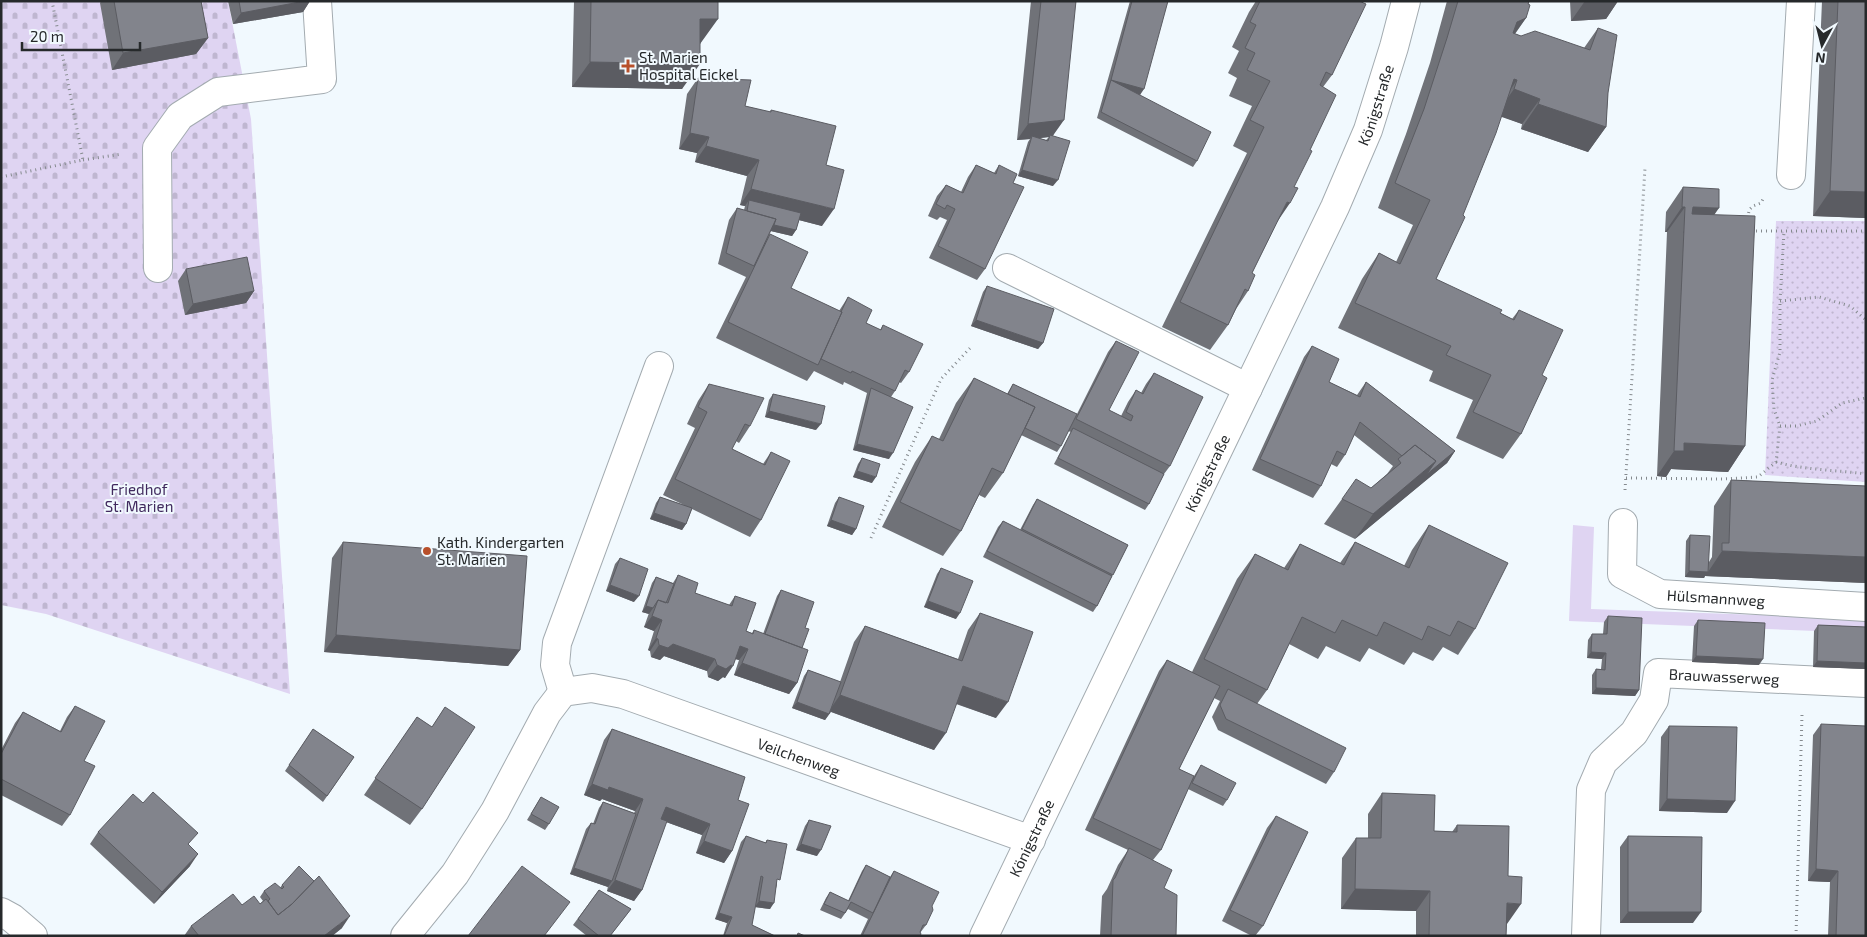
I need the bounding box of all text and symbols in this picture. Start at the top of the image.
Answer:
scale bar [22,20,140,52]
north arrow [1797,20,1847,70]
text: 20 m [30,27,64,45]
place label: St. Marien Hospital Eickel [639,48,739,83]
text: N [1814,49,1826,67]
marker: St. Marien Hospital Eickel [621,59,635,73]
street label: Königstraße [1354,62,1397,148]
street label: Königstraße [1181,431,1233,515]
park label: Friedhof St. Marien [105,480,173,515]
place label: Kath. Kindergarten St. Marien [437,533,564,568]
marker: Kath. Kindergarten St. Marien [421,545,433,557]
street label: Hülsmannweg [1666,585,1766,610]
street label: Brauwasserweg [1668,665,1780,688]
street label: Veilchenweg [755,734,843,780]
street label: Königstraße [1005,796,1058,879]

